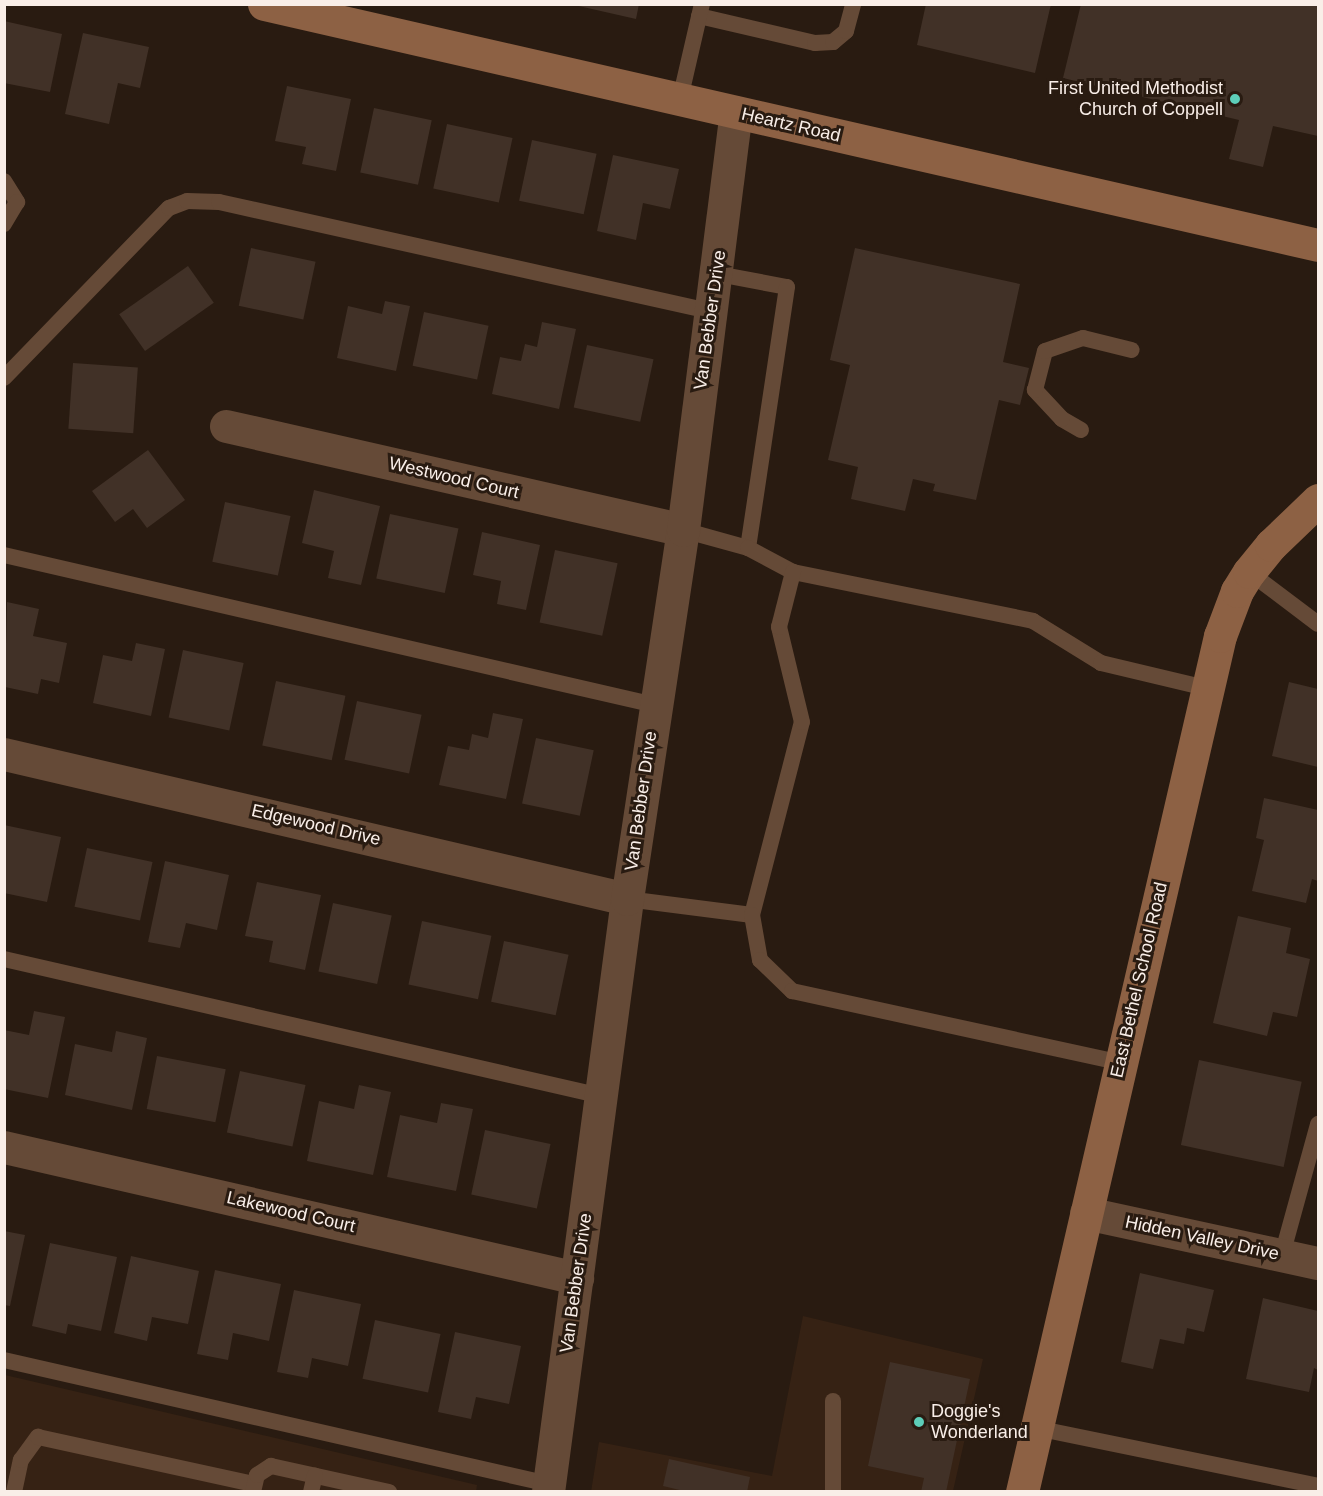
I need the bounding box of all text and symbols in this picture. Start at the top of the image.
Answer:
place label: First United Methodist Church of Coppell [1048,78,1223,121]
marker: First United Methodist Church of Coppell [1228,92,1242,106]
street label: Heartz Road [739,103,843,147]
street label: Van Bebber Drive [690,249,730,391]
street label: Westwood Court [387,453,521,503]
street label: Van Bebber Drive [621,730,661,872]
street label: Edgewood Drive [249,800,383,850]
street label: East Bethel School Road [1106,880,1172,1080]
street label: Lakewood Court [225,1187,357,1237]
street label: Hidden Valley Drive [1123,1211,1281,1265]
street label: Van Bebber Drive [556,1212,596,1354]
place label: Doggie's Wonderland [931,1401,1028,1444]
marker: Doggie's Wonderland [912,1415,926,1429]

